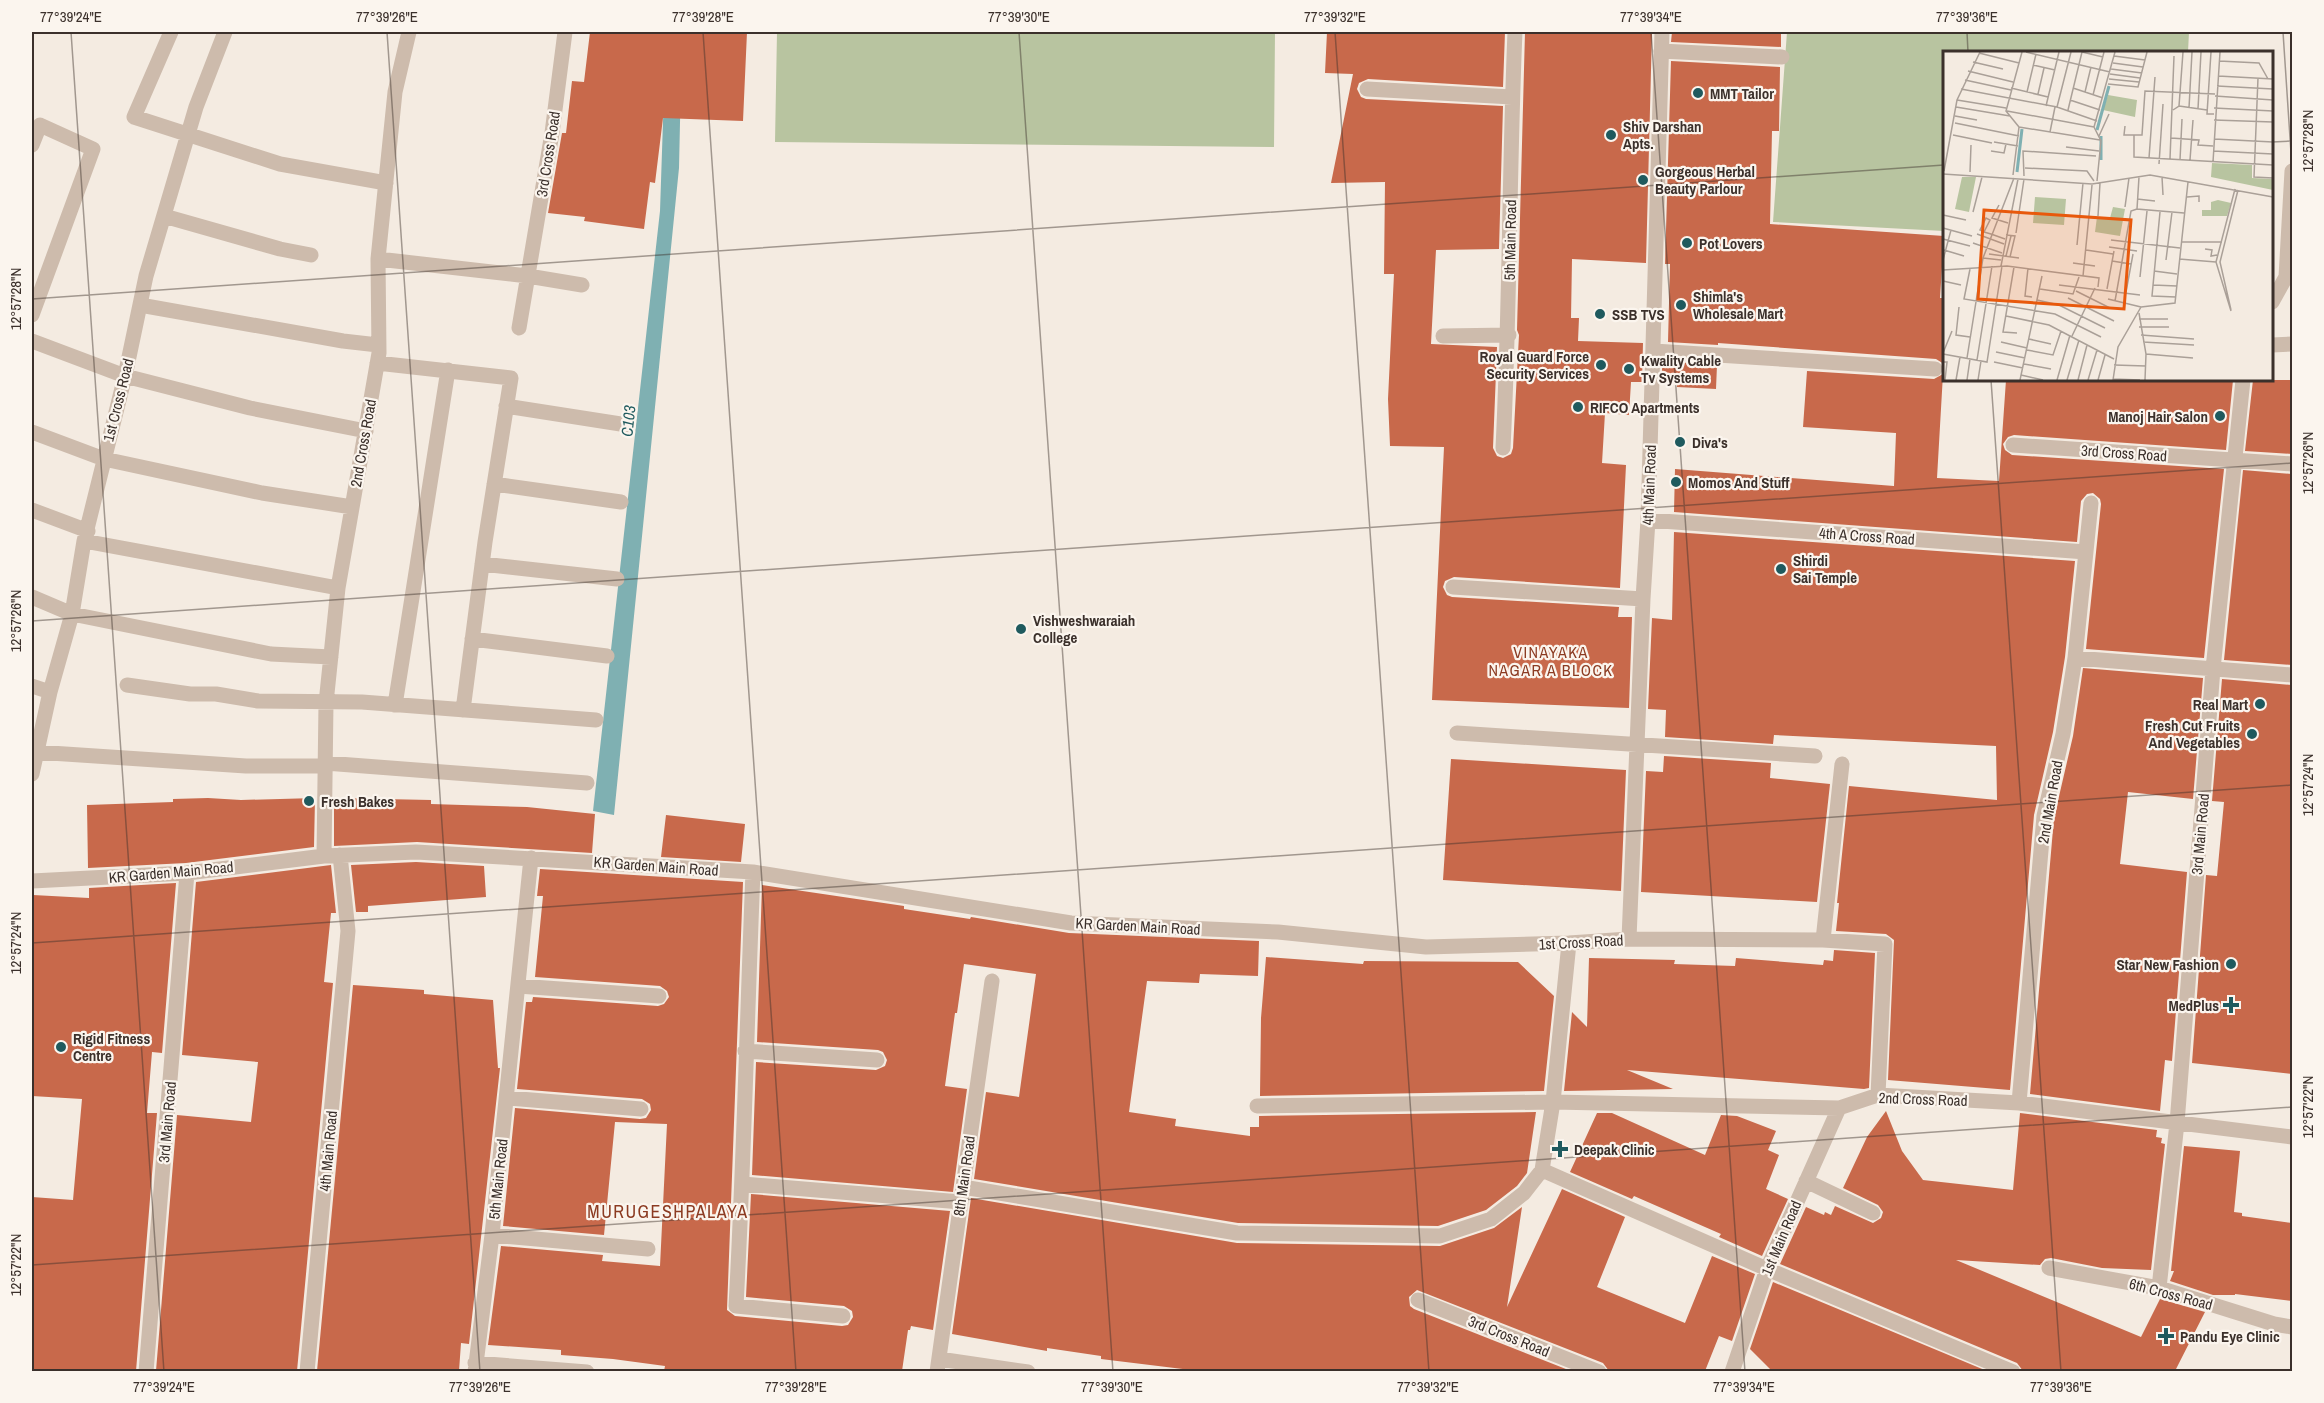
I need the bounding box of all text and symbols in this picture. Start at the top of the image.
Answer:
text: 77°39'24"E [40,6,102,27]
text: 77°39'26"E [356,6,418,27]
text: 77°39'28"E [672,6,734,27]
text: 77°39'30"E [988,6,1050,27]
text: 77°39'32"E [1304,6,1366,27]
text: 77°39'34"E [1620,6,1682,27]
text: 77°39'36"E [1936,6,1998,27]
inset map [1943,51,2273,381]
place label: MMT Tailor [1710,83,1774,104]
marker: MMT Tailor [1691,86,1705,100]
street label: 3rd Cross Road [531,110,565,198]
text: 12°57'28"N [2297,110,2318,172]
place label: Shiv Darshan Apts. [1623,116,1702,154]
marker: Shiv Darshan Apts. [1604,128,1618,142]
place label: Gorgeous Herbal Beauty Parlour [1655,161,1755,199]
marker: Gorgeous Herbal Beauty Parlour [1636,173,1650,187]
street label: 5th Main Road [1499,199,1521,281]
place label: Pot Lovers [1699,233,1763,254]
marker: Pot Lovers [1680,236,1694,250]
text: 12°57'28"N [5,268,26,330]
place label: Shimla's Wholesale Mart [1693,286,1783,324]
marker: Shimla's Wholesale Mart [1674,298,1688,312]
place label: SSB TVS [1612,304,1665,325]
marker: SSB TVS [1593,307,1607,321]
place label: Royal Guard Force Security Services [1480,346,1589,384]
place label: Kwality Cable Tv Systems [1641,350,1721,388]
street label: 1st Cross Road [98,356,138,444]
marker: Royal Guard Force Security Services [1594,358,1608,372]
marker: Kwality Cable Tv Systems [1622,362,1636,376]
street label: 2nd Cross Road [345,397,381,489]
place label: RIFCO Apartments [1590,397,1700,418]
marker: RIFCO Apartments [1571,400,1585,414]
water label: C103 [615,404,641,438]
place label: Manoj Hair Salon [2108,406,2208,427]
marker: Manoj Hair Salon [2213,409,2227,423]
place label: Diva's [1692,432,1728,453]
text: 12°57'26"N [2297,432,2318,494]
marker: Diva's [1673,435,1687,449]
street label: 3rd Cross Road [2080,440,2168,466]
street label: 4th Main Road [1637,444,1661,526]
place label: Momos And Stuff [1688,472,1790,493]
marker: Momos And Stuff [1669,475,1683,489]
street label: 4th A Cross Road [1819,522,1915,550]
place label: Shirdi Sai Temple [1793,550,1857,588]
marker: Shirdi Sai Temple [1774,562,1788,576]
text: 12°57'26"N [5,590,26,652]
place label: Vishweshwaraiah College [1033,610,1135,648]
marker: Vishweshwaraiah College [1014,622,1028,636]
district label: VINAYAKA NAGAR A BLOCK [1488,641,1614,681]
place label: Real Mart [2193,694,2248,715]
marker: Real Mart [2253,697,2267,711]
place label: Fresh Cut Fruits And Vegetables [2145,715,2240,753]
marker: Fresh Cut Fruits And Vegetables [2245,727,2259,741]
text: 12°57'24"N [2297,754,2318,816]
street label: 2nd Main Road [2032,759,2068,845]
place label: Fresh Bakes [321,791,394,812]
street label: 3rd Main Road [2186,793,2214,875]
marker: Fresh Bakes [302,794,316,808]
street label: KR Garden Main Road [593,851,719,881]
street label: KR Garden Main Road [108,856,234,888]
text: 12°57'24"N [5,912,26,974]
street label: KR Garden Main Road [1075,912,1201,940]
street label: 1st Cross Road [1538,929,1624,955]
place label: Star New Fashion [2116,954,2219,975]
marker: Star New Fashion [2224,957,2238,971]
place label: MedPlus [2168,995,2219,1016]
marker: MedPlus [2224,998,2238,1012]
place label: Rigid Fitness Centre [73,1028,150,1066]
marker: Rigid Fitness Centre [54,1040,68,1054]
text: 12°57'22"N [2297,1076,2318,1138]
street label: 3rd Main Road [153,1081,181,1163]
street label: 2nd Cross Road [1878,1087,1968,1111]
street label: 4th Main Road [314,1110,342,1192]
street label: 8th Main Road [948,1135,980,1217]
street label: 5th Main Road [483,1138,513,1220]
place label: Deepak Clinic [1574,1139,1655,1160]
marker: Deepak Clinic [1551,1140,1569,1158]
street label: 1st Main Road [1756,1197,1806,1279]
district label: MURUGESHPALAYA [587,1199,749,1224]
text: 12°57'22"N [5,1234,26,1296]
street label: 6th Cross Road [2127,1273,2215,1315]
street label: 3rd Cross Road [1465,1310,1553,1362]
place label: Pandu Eye Clinic [2180,1326,2280,1347]
marker: Pandu Eye Clinic [2157,1327,2175,1345]
text: 77°39'24"E [133,1376,195,1397]
text: 77°39'26"E [449,1376,511,1397]
text: 77°39'28"E [765,1376,827,1397]
text: 77°39'30"E [1081,1376,1143,1397]
text: 77°39'32"E [1397,1376,1459,1397]
text: 77°39'34"E [1713,1376,1775,1397]
text: 77°39'36"E [2030,1376,2092,1397]

